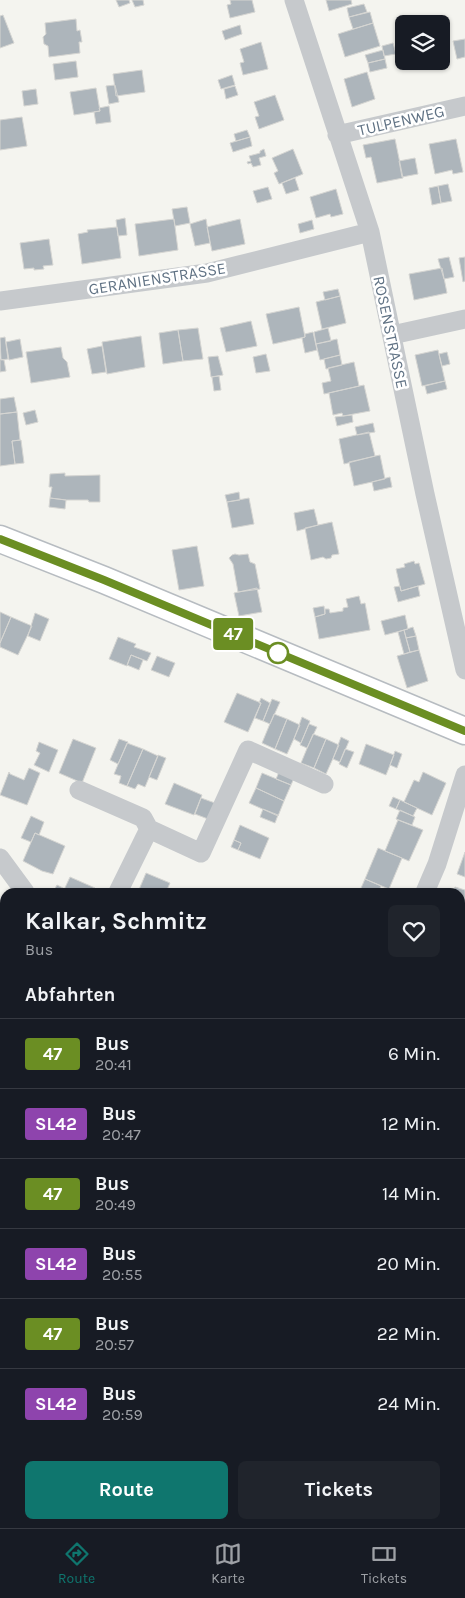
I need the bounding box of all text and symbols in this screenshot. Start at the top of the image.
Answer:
map controls [395,15,450,70]
button: layers [395,15,450,70]
street label: TULPENWEG [356,101,446,140]
street label: GERANIENSTRASSE [87,258,227,299]
street label: ROSENSTRASSE [369,274,412,390]
line badge: 47 [210,618,256,650]
text: 47 [223,623,243,645]
unlabelled marker [267,642,289,664]
button: heart [388,905,440,957]
text: Kalkar, Schmitz [25,907,207,935]
text: Bus [25,940,53,959]
text: Abfahrten [25,984,115,1006]
text: Bus [95,1033,129,1055]
text: 47 [43,1043,62,1065]
text: 6 Min. [388,1043,440,1065]
text: 20:41 [95,1055,132,1074]
text: Bus [102,1103,136,1125]
text: SL42 [35,1113,77,1135]
text: 12 Min. [382,1113,440,1135]
text: 20:47 [102,1125,141,1144]
text: Bus [95,1173,129,1195]
text: 47 [43,1183,62,1205]
text: 14 Min. [382,1183,440,1205]
text: 20:49 [95,1195,136,1214]
text: Bus [102,1243,136,1265]
text: SL42 [35,1253,77,1275]
text: 20 Min. [377,1253,440,1275]
text: 20:55 [102,1265,143,1284]
text: Bus [95,1313,129,1335]
text: 47 [43,1323,62,1345]
text: 22 Min. [377,1323,440,1345]
text: 20:57 [95,1335,134,1354]
text: Bus [102,1383,136,1405]
text: SL42 [35,1393,77,1415]
text: 24 Min. [377,1393,440,1415]
text: 20:59 [102,1405,143,1424]
button: Route [25,1461,228,1519]
button: Tickets [238,1461,440,1519]
tab: Route [58,1540,95,1587]
tab: Karte [211,1540,245,1587]
tab: Tickets [361,1540,407,1587]

